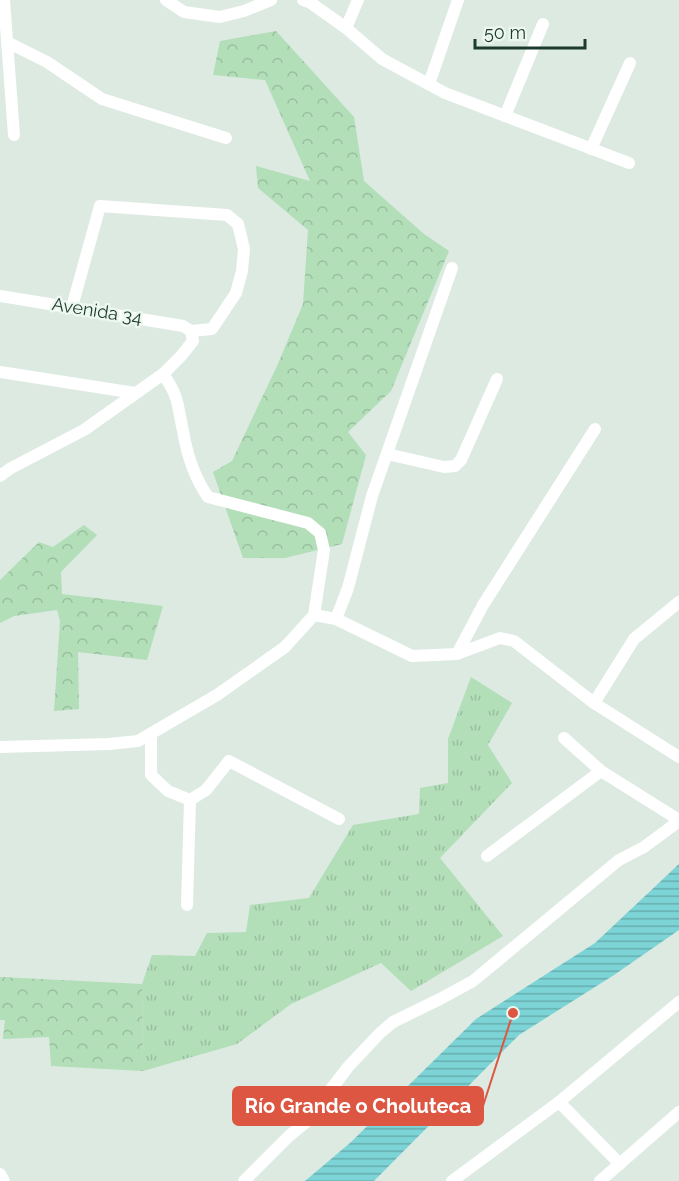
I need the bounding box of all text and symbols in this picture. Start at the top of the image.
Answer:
scale bar [475,12,584,50]
text: 50 m [484,22,526,43]
street label: Avenida 34 [51,293,144,328]
callout: Río Grande o Choluteca [233,1087,483,1125]
text: Río Grande o Choluteca [245,1094,471,1118]

